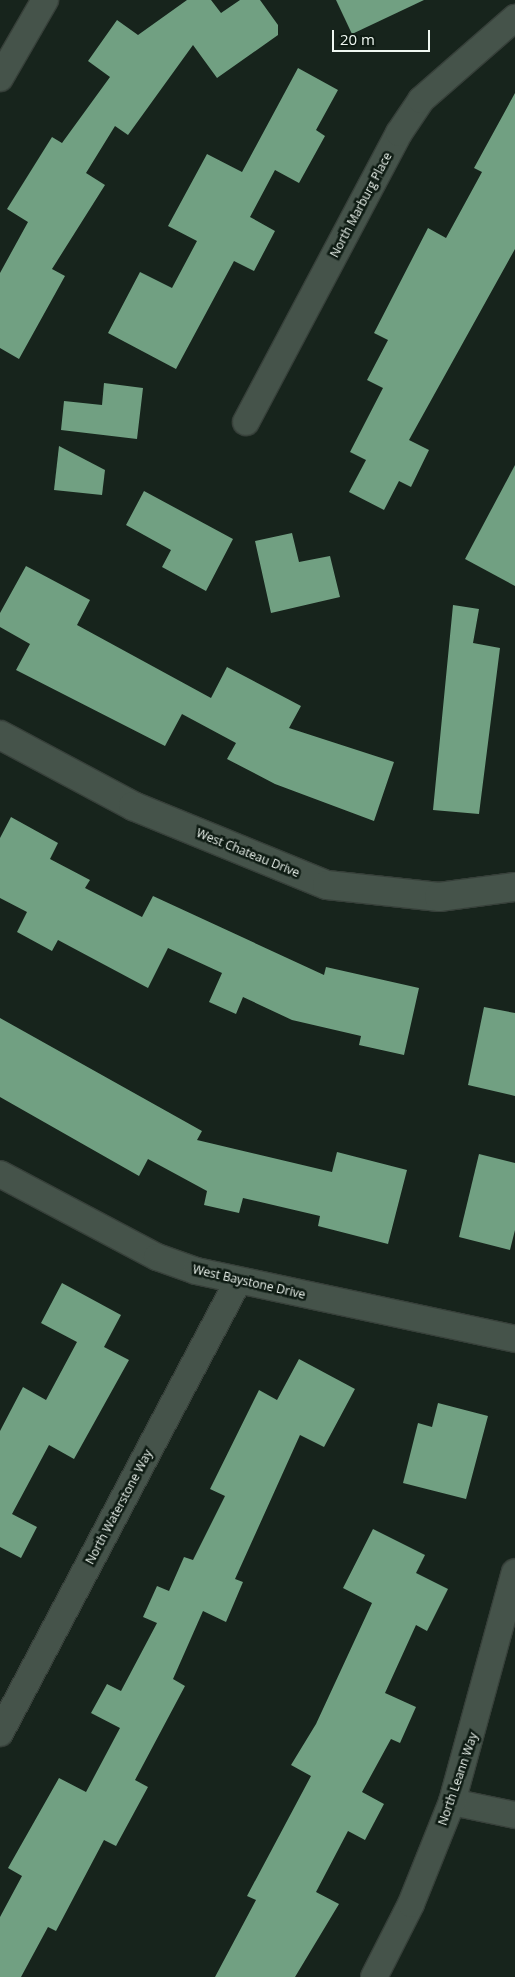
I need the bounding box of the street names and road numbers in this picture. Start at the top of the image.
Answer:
street label: North Marburg Place [327,150,395,260]
street label: West Chateau Drive [194,826,302,880]
street label: West Baystone Drive [191,1262,307,1302]
street label: North Waterstone Way [83,1447,155,1567]
street label: North Leann Way [435,1731,481,1827]

